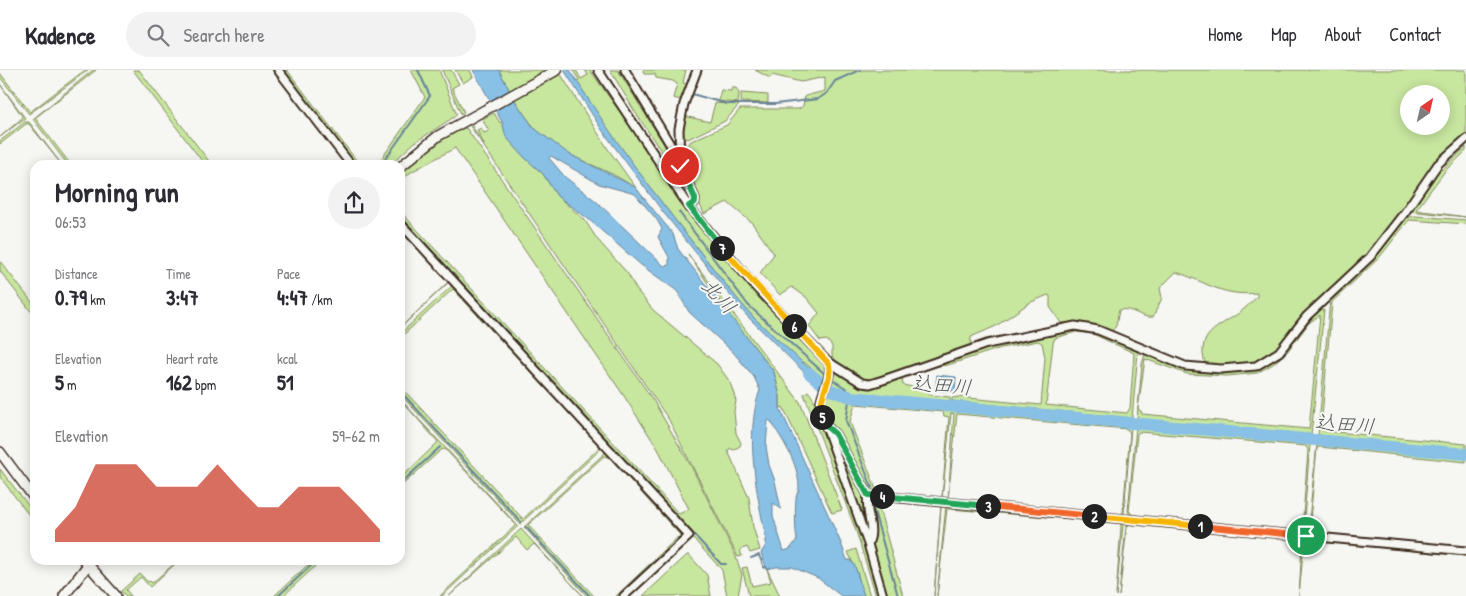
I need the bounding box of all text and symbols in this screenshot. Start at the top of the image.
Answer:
search box [126,12,476,57]
text: Kadence [25,19,96,51]
icon: search [144,21,172,49]
text: Search here [184,22,265,48]
text: Home [1208,22,1243,47]
text: Map [1271,22,1296,47]
text: About [1324,22,1361,47]
text: Contact [1389,22,1441,47]
north arrow [1400,85,1450,135]
map controls [1400,85,1450,135]
pin [659,145,701,187]
icon: check [666,152,694,180]
text: Morning run [55,173,179,211]
button: share [328,177,380,229]
text: 06:53 [55,211,86,233]
pin: 7 [710,236,734,260]
text: 7 [719,239,726,258]
text: Distance [55,264,98,283]
text: Time [166,264,191,283]
text: Pace [277,264,300,283]
water label: 北川 [696,272,743,319]
text: 0.79 [55,283,87,312]
text: 3:47 [166,283,199,312]
text: 4:47 [277,283,308,312]
text: km [87,290,106,309]
text: /km [308,290,333,309]
pin: 6 [782,314,806,338]
text: 6 [792,317,797,336]
text: Elevation [55,349,102,368]
text: Heart rate [166,349,218,368]
text: kcal [277,349,297,368]
text: 5 [55,368,64,397]
text: 162 [166,368,192,397]
text: 51 [277,368,294,397]
water label: 込田川 [911,368,973,401]
text: m [64,375,77,394]
text: bpm [192,375,216,394]
pin: 5 [810,404,834,430]
water label: 込田川 [1314,407,1376,440]
text: 5 [820,408,825,427]
text: Elevation [55,425,108,447]
text: 59–62 m [332,425,380,447]
pin: 4 [870,484,894,508]
text: 4 [880,487,885,506]
pin: 3 [976,494,1000,518]
text: 3 [985,497,992,516]
pin: 2 [1082,504,1106,528]
text: 2 [1091,507,1098,526]
pin: 1 [1188,514,1212,538]
pin [1285,515,1327,557]
text: 1 [1198,517,1203,536]
icon: arrive [1292,522,1320,550]

